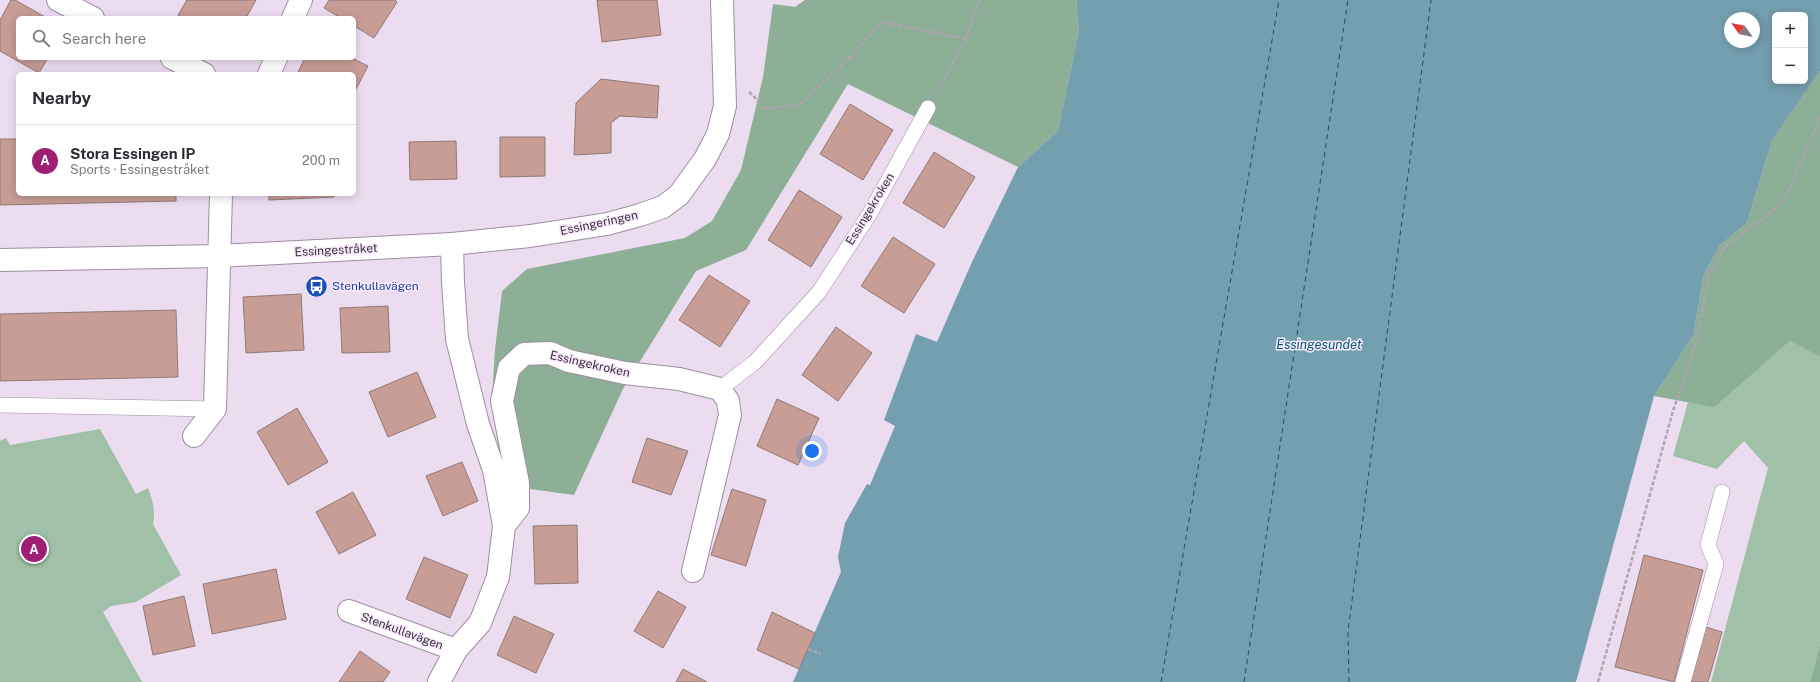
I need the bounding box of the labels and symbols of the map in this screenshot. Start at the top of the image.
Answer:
north arrow [1724,12,1760,48]
street label: Essingekroken [843,170,897,248]
street label: Essingeringen [559,208,639,238]
street label: Essingestråket [294,241,378,259]
bus stop icon: Stenkullavägen [304,273,330,299]
place label: Stenkullavägen [332,279,419,293]
water label: Essingesundet [1276,337,1362,352]
street label: Essingekroken [549,348,631,380]
your location [802,441,822,461]
pin: A [21,534,47,564]
street label: Stenkullavägen [359,610,445,652]

